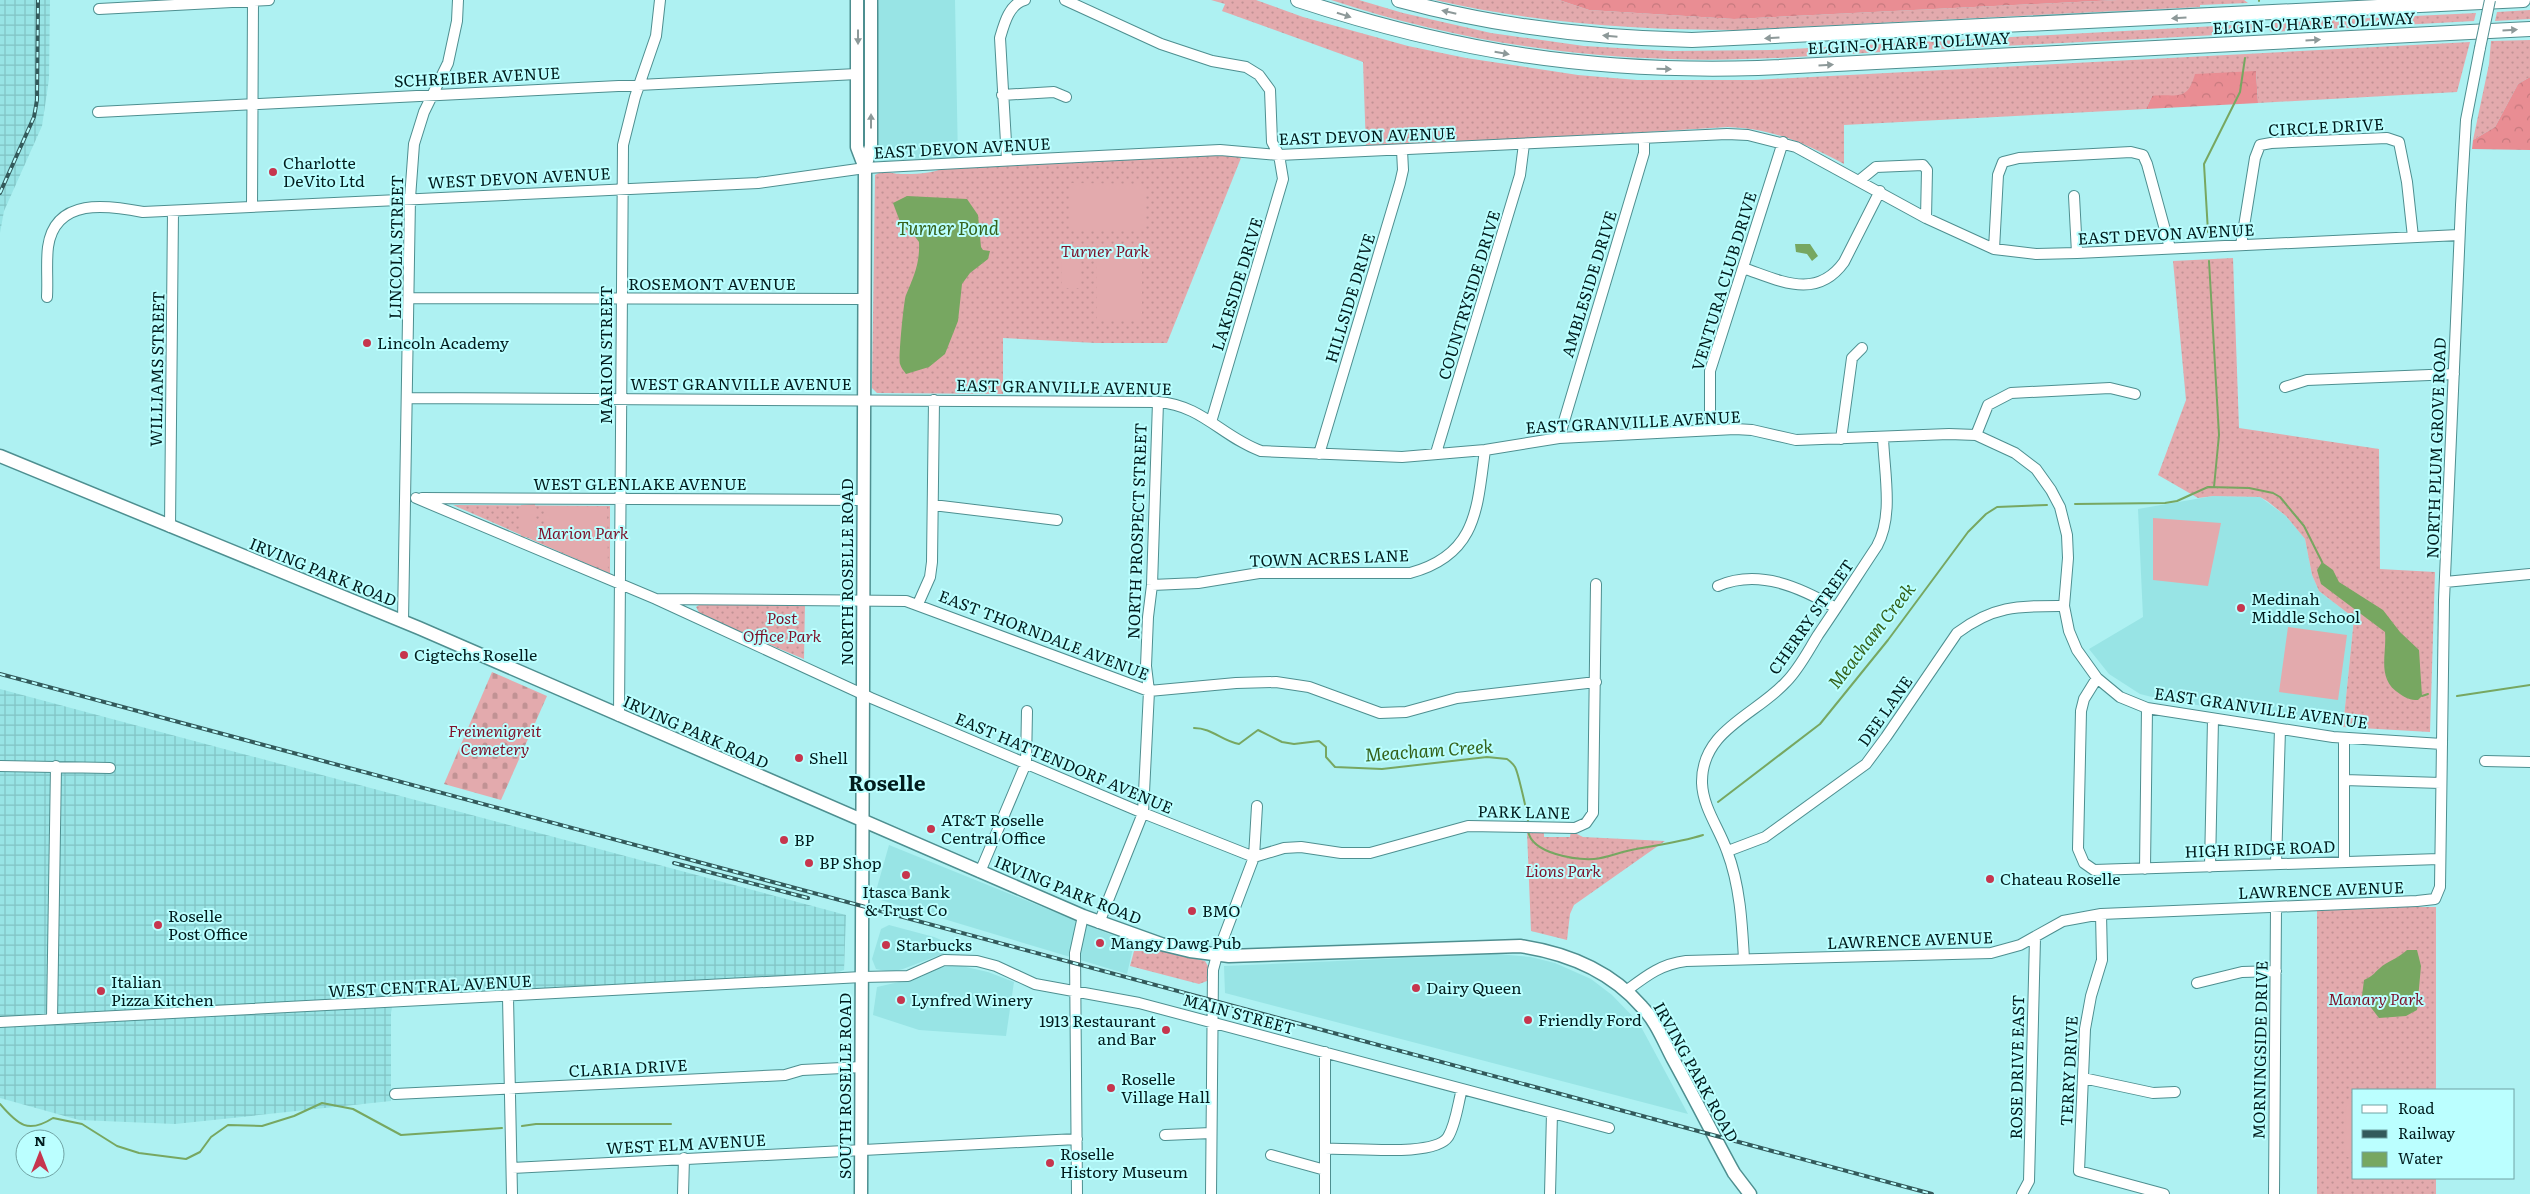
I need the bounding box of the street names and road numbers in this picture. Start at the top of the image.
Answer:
street label: ELGIN-O'HARE TOLLWAY [2212,5,2417,39]
street label: ELGIN-O'HARE TOLLWAY [1807,25,2012,59]
street label: SCHREIBER AVENUE [393,60,561,92]
street label: CIRCLE DRIVE [2267,111,2384,141]
street label: EAST DEVON AVENUE [1278,120,1456,150]
street label: EAST DEVON AVENUE [873,130,1051,164]
street label: WEST DEVON AVENUE [427,160,611,194]
street label: LINCOLN STREET [382,174,408,319]
street label: VENTURA CLUB DRIVE [1684,188,1762,373]
street label: COUNTRYSIDE DRIVE [1431,207,1505,383]
street label: AMBLESIDE DRIVE [1554,207,1622,360]
street label: LAKESIDE DRIVE [1204,214,1268,353]
street label: EAST DEVON AVENUE [2077,216,2255,250]
street label: HILLSIDE DRIVE [1318,230,1380,365]
street label: ROSEMONT AVENUE [628,271,796,295]
street label: MARION STREET [593,285,617,425]
street label: WILLIAMS STREET [143,291,169,447]
street label: NORTH PLUM GROVE ROAD [2419,337,2451,559]
street label: WEST GRANVILLE AVENUE [630,371,852,395]
street label: EAST GRANVILLE AVENUE [956,372,1172,400]
street label: EAST GRANVILLE AVENUE [1525,403,1741,439]
street label: NORTH PROSPECT STREET [1120,422,1152,640]
street label: WEST GLENLAKE AVENUE [533,471,747,495]
street label: NORTH ROSELLE ROAD [834,478,858,666]
street label: IRVING PARK ROAD [246,531,401,612]
street label: TOWN ACRES LANE [1248,542,1409,572]
street label: CHERRY STREET [1761,554,1859,679]
street label: EAST THORNDALE AVENUE [936,583,1153,685]
street label: DEE LANE [1851,670,1917,751]
street label: EAST GRANVILLE AVENUE [2153,680,2370,734]
street label: IRVING PARK ROAD [620,688,773,774]
street label: EAST HATTENDORF AVENUE [952,705,1177,819]
street label: PARK LANE [1477,798,1571,824]
street label: HIGH RIDGE ROAD [2184,833,2336,863]
street label: IRVING PARK ROAD [991,849,1146,930]
street label: LAWRENCE AVENUE [2238,874,2404,904]
street label: LAWRENCE AVENUE [1827,924,1993,954]
street label: MORNINGSIDE DRIVE [2245,960,2273,1140]
street label: WEST CENTRAL AVENUE [328,968,532,1002]
street label: MAIN STREET [1180,987,1298,1040]
street label: SOUTH ROSELLE ROAD [832,993,856,1179]
street label: ROSE DRIVE EAST [2003,994,2029,1140]
street label: IRVING PARK ROAD [1648,997,1745,1146]
street label: TERRY DRIVE [2053,1015,2083,1127]
street label: CLARIA DRIVE [568,1052,688,1082]
street label: WEST ELM AVENUE [606,1127,766,1159]

